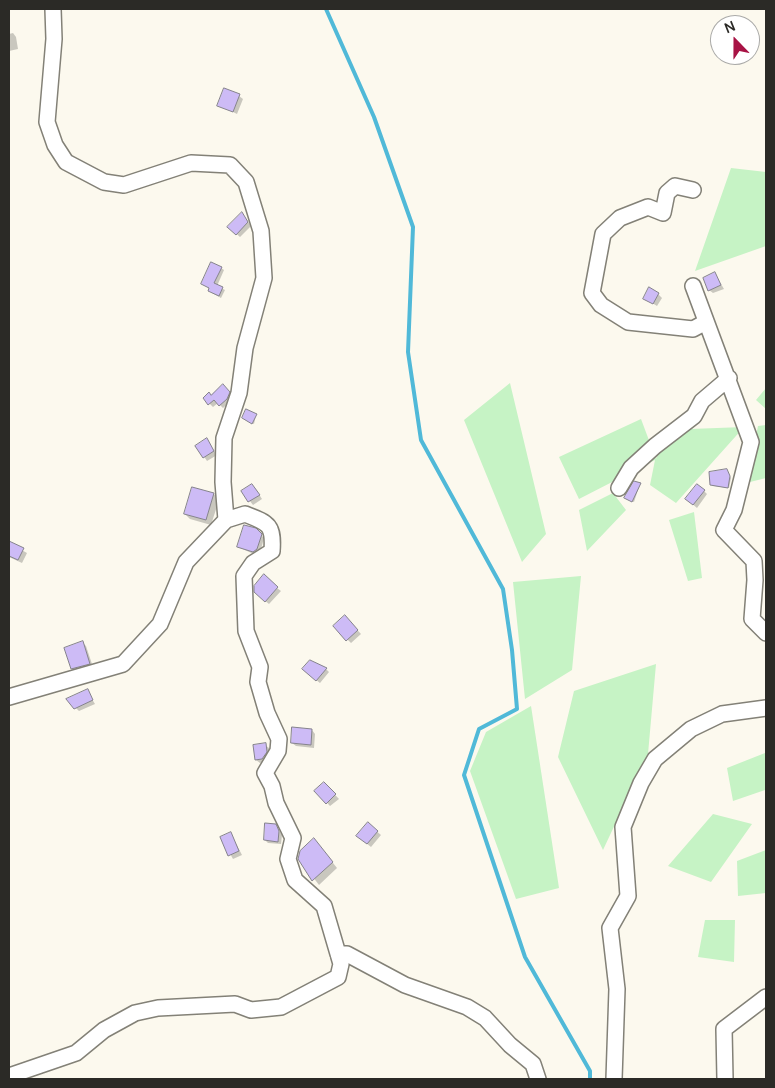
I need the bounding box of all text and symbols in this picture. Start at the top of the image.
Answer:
north arrow [710,15,760,65]
text: N [721,16,738,37]

